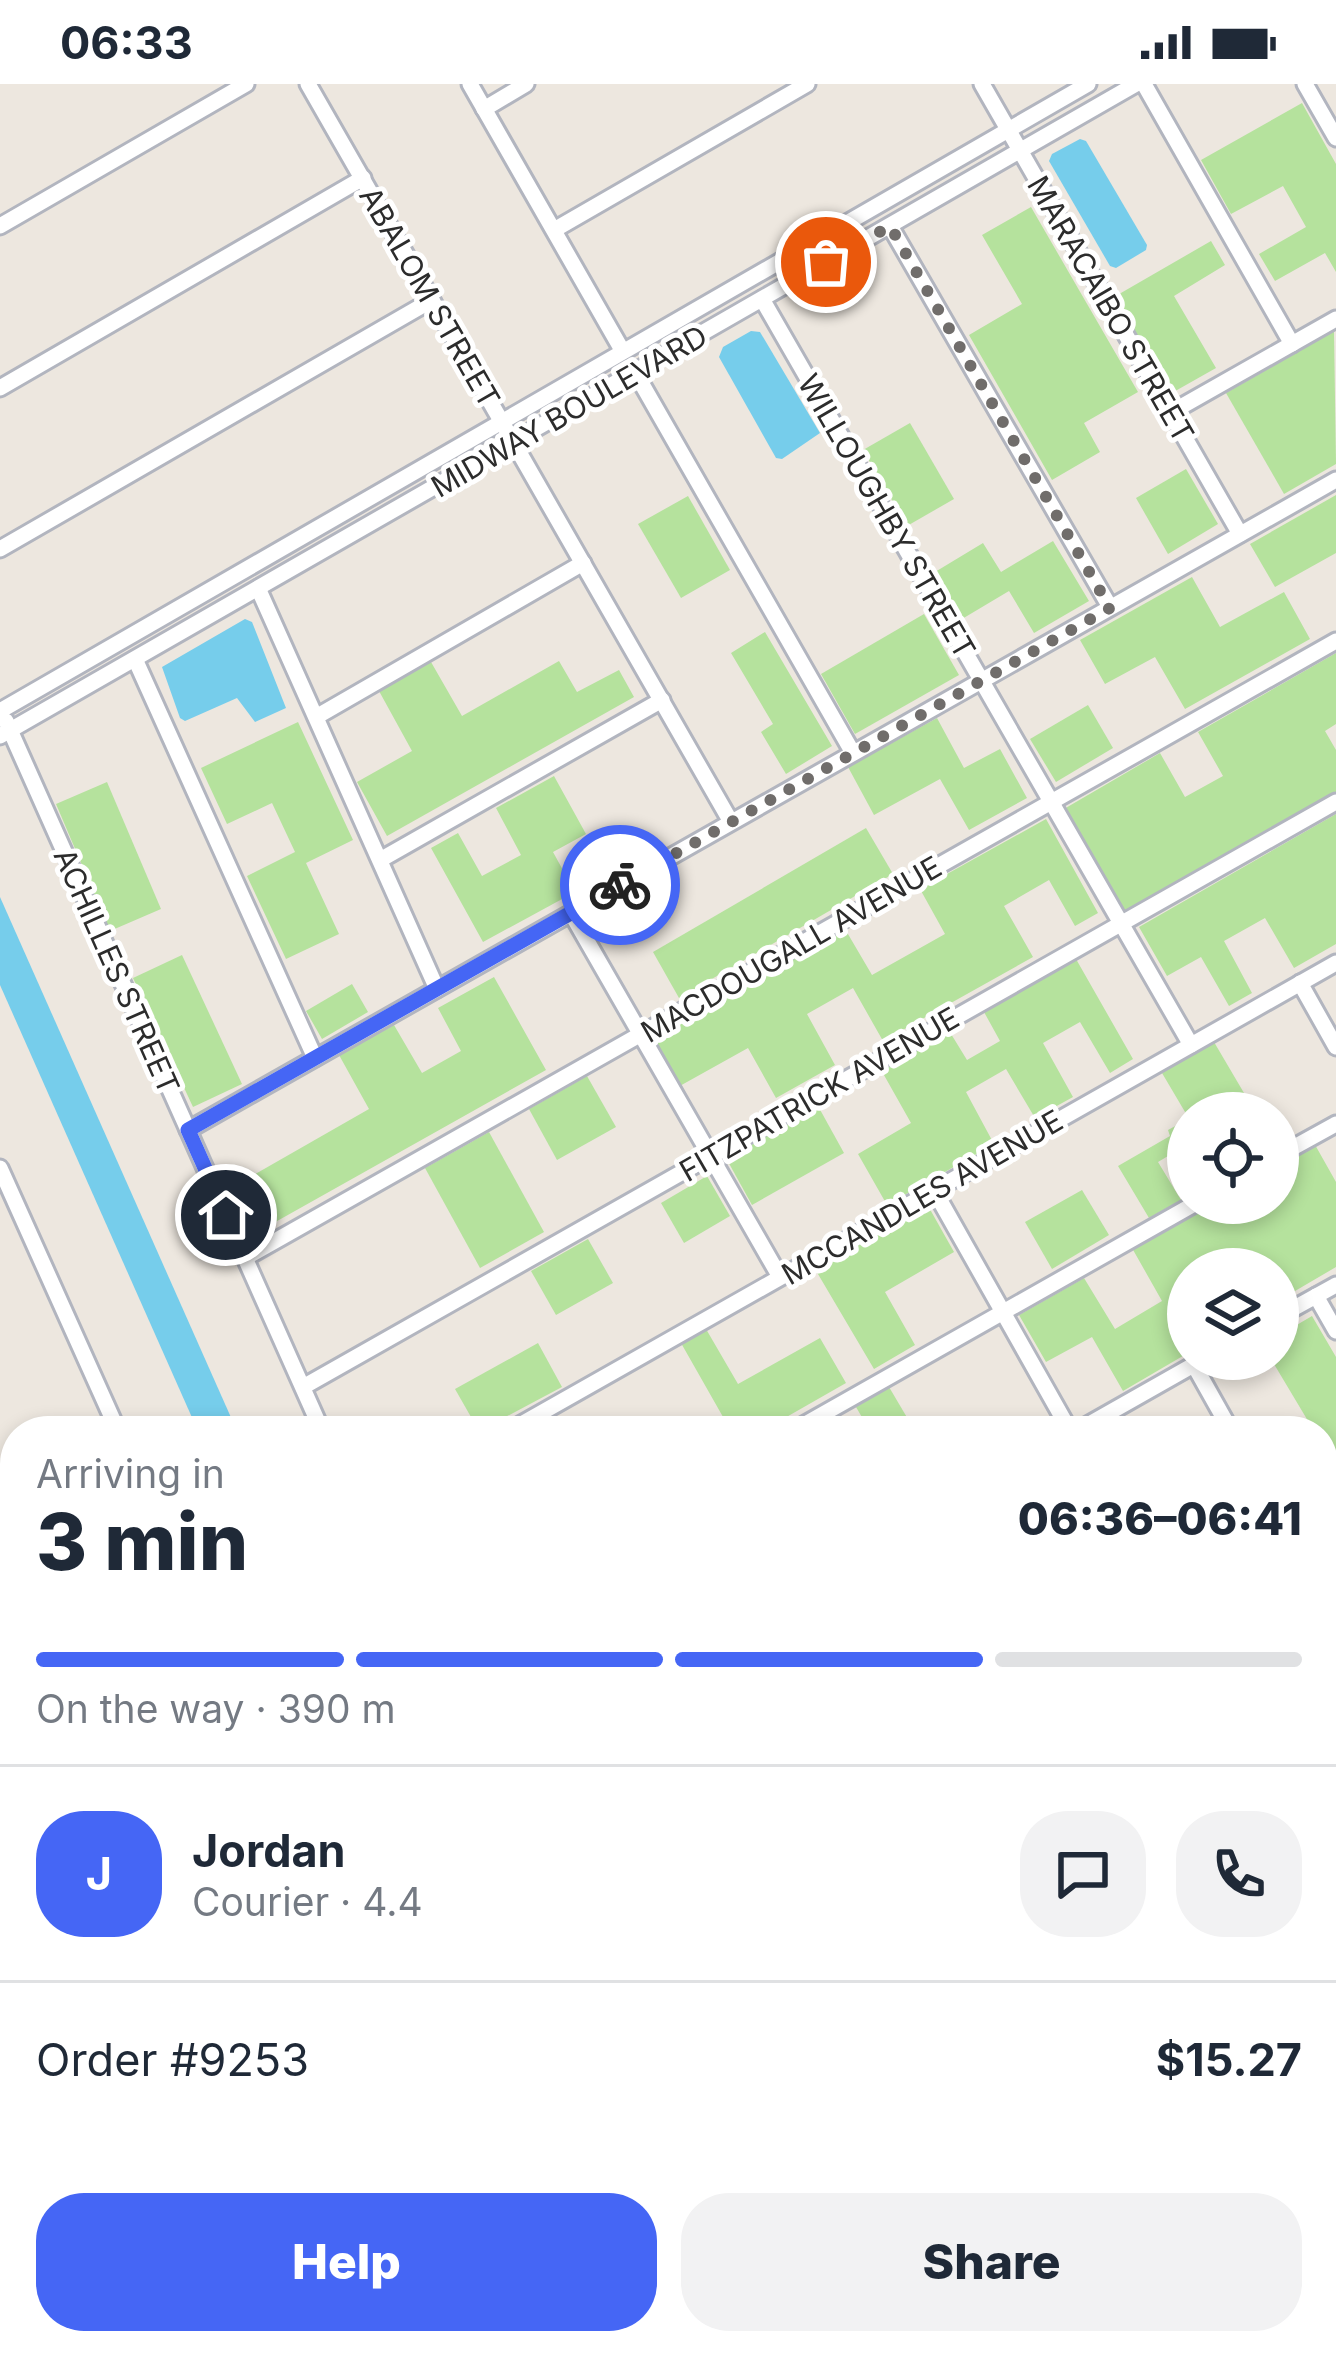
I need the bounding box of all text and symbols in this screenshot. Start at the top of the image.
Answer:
text: 06:33 [60,15,193,70]
street label: MARACAIBO STREET [1020,170,1202,448]
street label: ABALOM STREET [352,180,508,414]
pin [775,211,877,313]
icon: bag [793,229,859,295]
street label: MIDWAY BOULEVARD [425,317,713,505]
street label: WILLOUGHBY STREET [791,367,983,665]
courier [560,825,680,945]
street label: ACHILLES STREET [47,843,187,1099]
street label: MACDOUGALL AVENUE [634,848,948,1050]
icon: bike [587,852,653,918]
street label: FITZPATRICK AVENUE [673,999,965,1189]
map controls [1167,1092,1299,1380]
button: locate [1167,1092,1299,1224]
street label: MCCANDLES AVENUE [775,1102,1069,1292]
pin [175,1164,277,1266]
icon: home [193,1182,259,1248]
button: layers [1167,1248,1299,1380]
text: Arriving in [36,1450,225,1497]
text: 06:36–06:41 [1018,1491,1302,1546]
text: 3 min [36,1494,248,1589]
text: On the way · 390 m [36,1685,396,1732]
button: chat [1020,1811,1146,1937]
button: phone [1176,1811,1302,1937]
text: Jordan [192,1823,346,1878]
text: J [86,1846,112,1901]
text: Courier · 4.4 [192,1878,423,1925]
text: Order #9253 [36,2032,309,2087]
text: $15.27 [1156,2032,1302,2087]
button: Help [36,2193,657,2331]
button: Share [681,2193,1302,2331]

